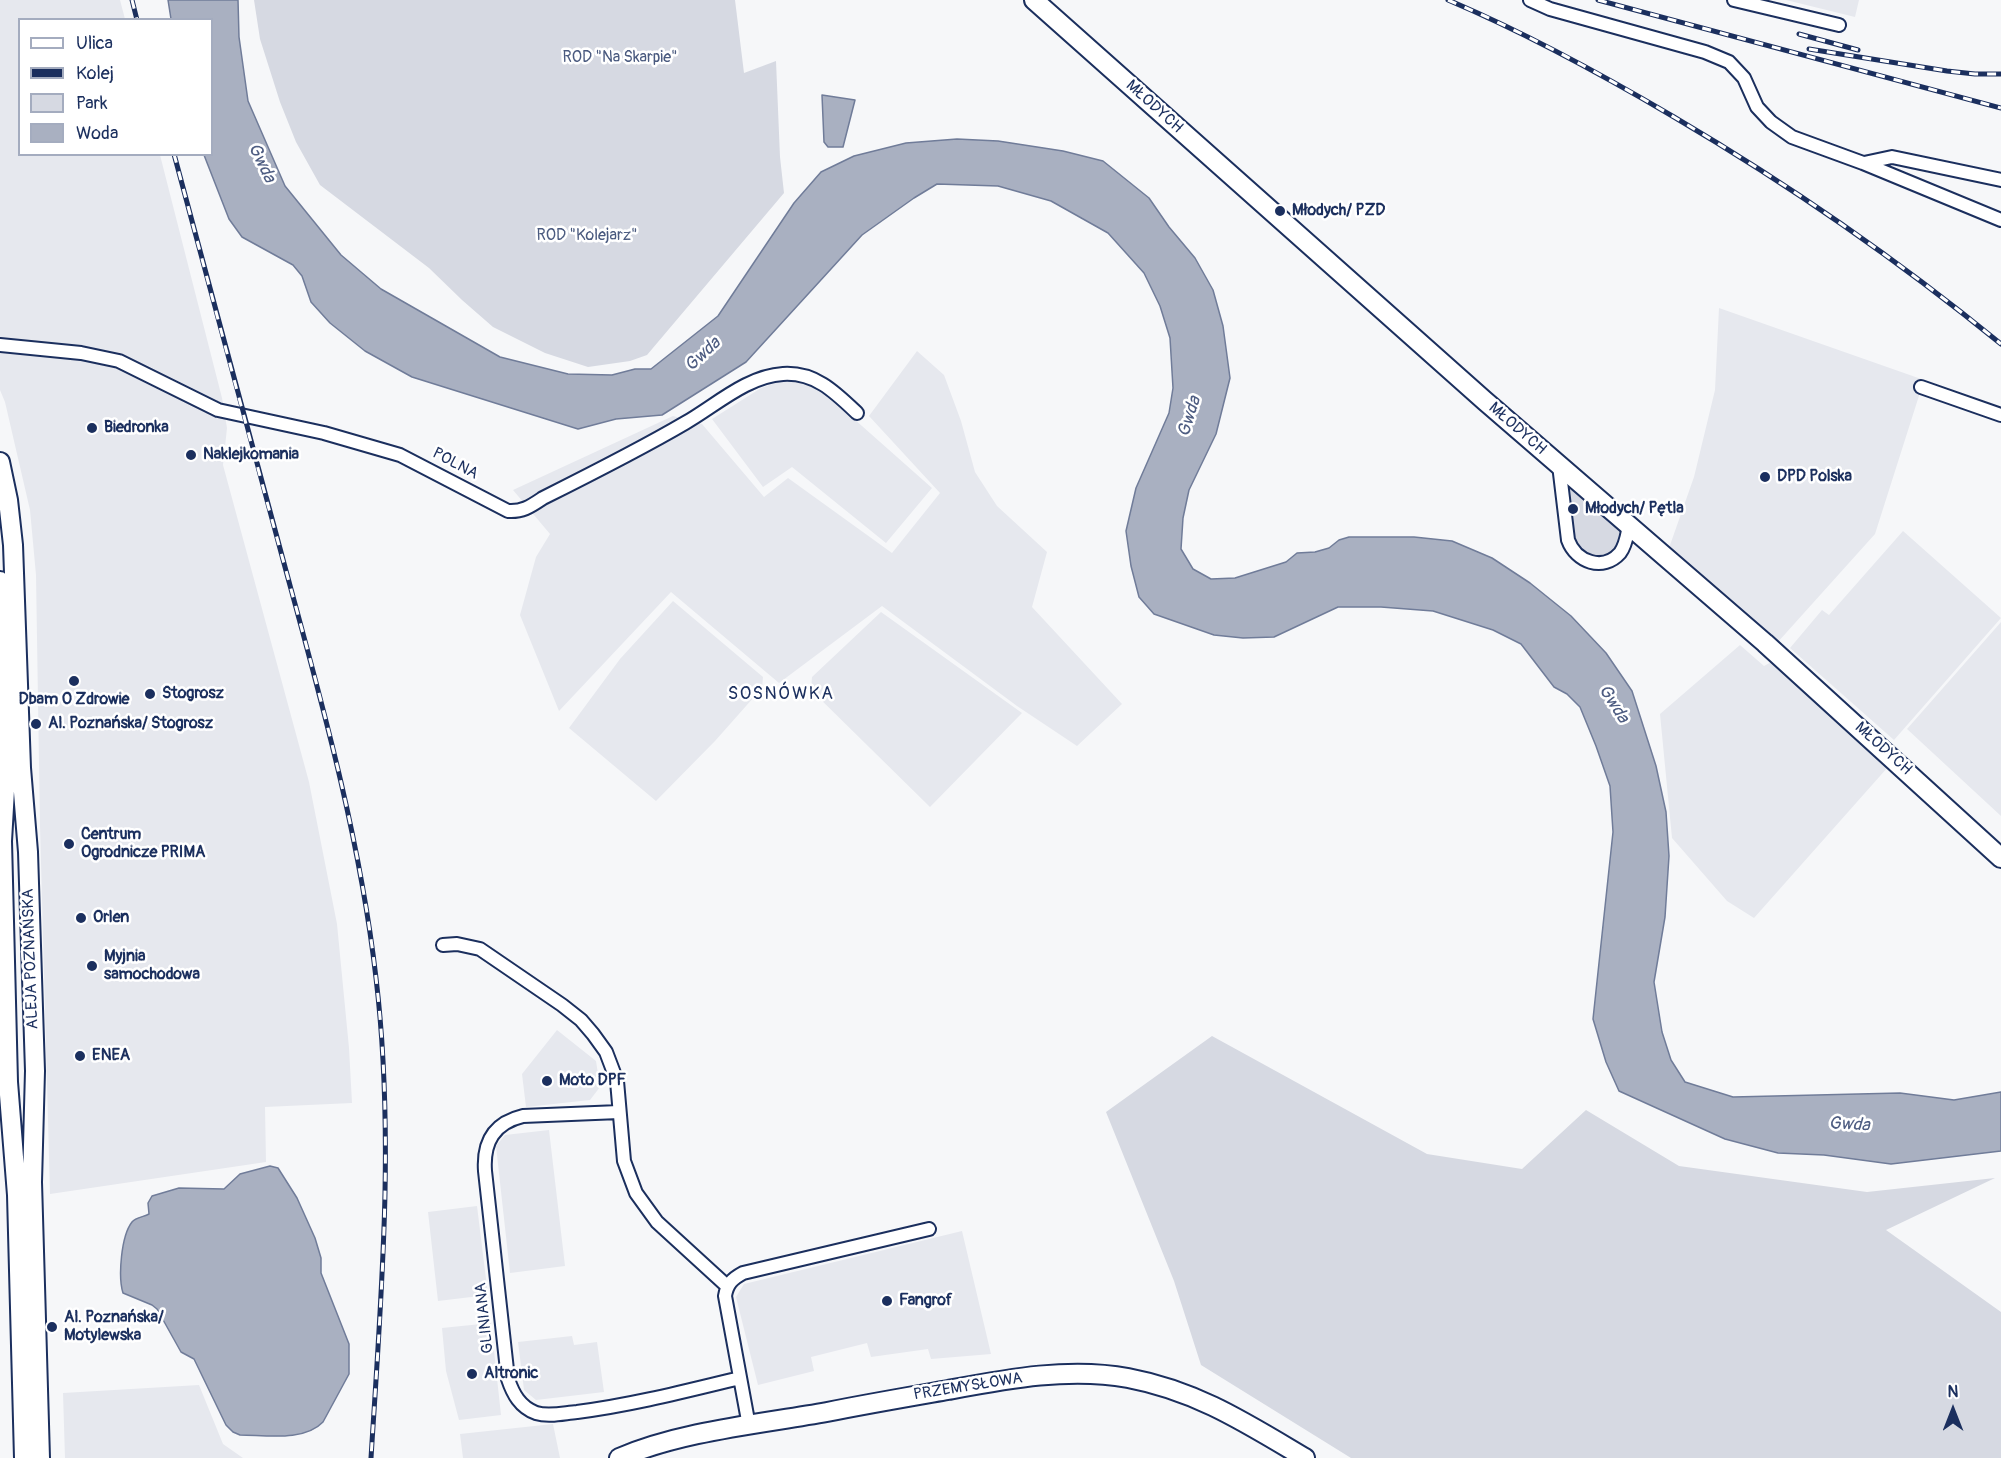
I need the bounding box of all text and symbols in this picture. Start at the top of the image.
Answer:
legend [18,18,213,156]
text: Ulica [76,32,113,55]
park label: ROD "Na Skarpie" [562,48,678,68]
text: Kolej [76,62,114,85]
street label: MŁODYCH [1122,76,1186,138]
text: Park [76,92,108,115]
text: Woda [76,122,118,145]
water label: Gwda [242,140,280,186]
place label: Młodych/ PZD [1292,201,1385,221]
marker: Młodych/ PZD [1273,204,1287,218]
park label: ROD "Kolejarz" [536,226,638,246]
water label: Gwda [681,333,725,377]
water label: Gwda [1174,394,1206,440]
street label: MŁODYCH [1484,399,1550,459]
place label: Biedronka [104,418,169,438]
marker: Biedronka [85,421,99,435]
street label: POLNA [429,444,481,484]
place label: Naklejkomania [203,445,299,465]
marker: Naklejkomania [184,448,198,462]
place label: DPD Polska [1777,467,1852,487]
marker: DPD Polska [1758,470,1772,484]
place label: Młodych/ Pętla [1585,499,1684,519]
marker: Młodych/ Pętla [1566,502,1580,516]
marker: Dbam O Zdrowie [67,674,81,688]
water label: Gwda [1593,681,1633,727]
district label: SOSNÓWKA [728,683,834,705]
place label: Stogrosz [162,684,224,704]
marker: Stogrosz [143,687,157,701]
place label: Dbam O Zdrowie [19,690,129,710]
place label: Al. Poznańska/ Stogrosz [48,714,213,734]
marker: Al. Poznańska/ Stogrosz [29,717,43,731]
street label: MŁODYCH [1851,718,1915,780]
place label: Centrum Ogrodnicze PRIMA [81,825,205,863]
marker: Centrum Ogrodnicze PRIMA [62,837,76,851]
street label: ALEJA POZNAŃSKA [19,888,43,1030]
place label: Orlen [93,908,129,928]
marker: Orlen [74,911,88,925]
place label: Myjnia samochodowa [104,947,200,985]
marker: Myjnia samochodowa [85,959,99,973]
place label: ENEA [92,1046,130,1066]
marker: ENEA [73,1049,87,1063]
place label: Moto DPF [559,1071,626,1091]
marker: Moto DPF [540,1074,554,1088]
water label: Gwda [1828,1113,1870,1137]
street label: GLINIANA [472,1282,498,1354]
place label: Fangrof [899,1291,952,1311]
marker: Fangrof [880,1294,894,1308]
place label: Al. Poznańska/ Motylewska [64,1308,164,1346]
marker: Al. Poznańska/ Motylewska [45,1320,59,1334]
place label: Altronic [484,1364,538,1384]
marker: Altronic [465,1367,479,1381]
street label: PRZEMYSŁOWA [912,1369,1024,1405]
north arrow [1923,1380,1983,1440]
text: N [1948,1382,1958,1402]

